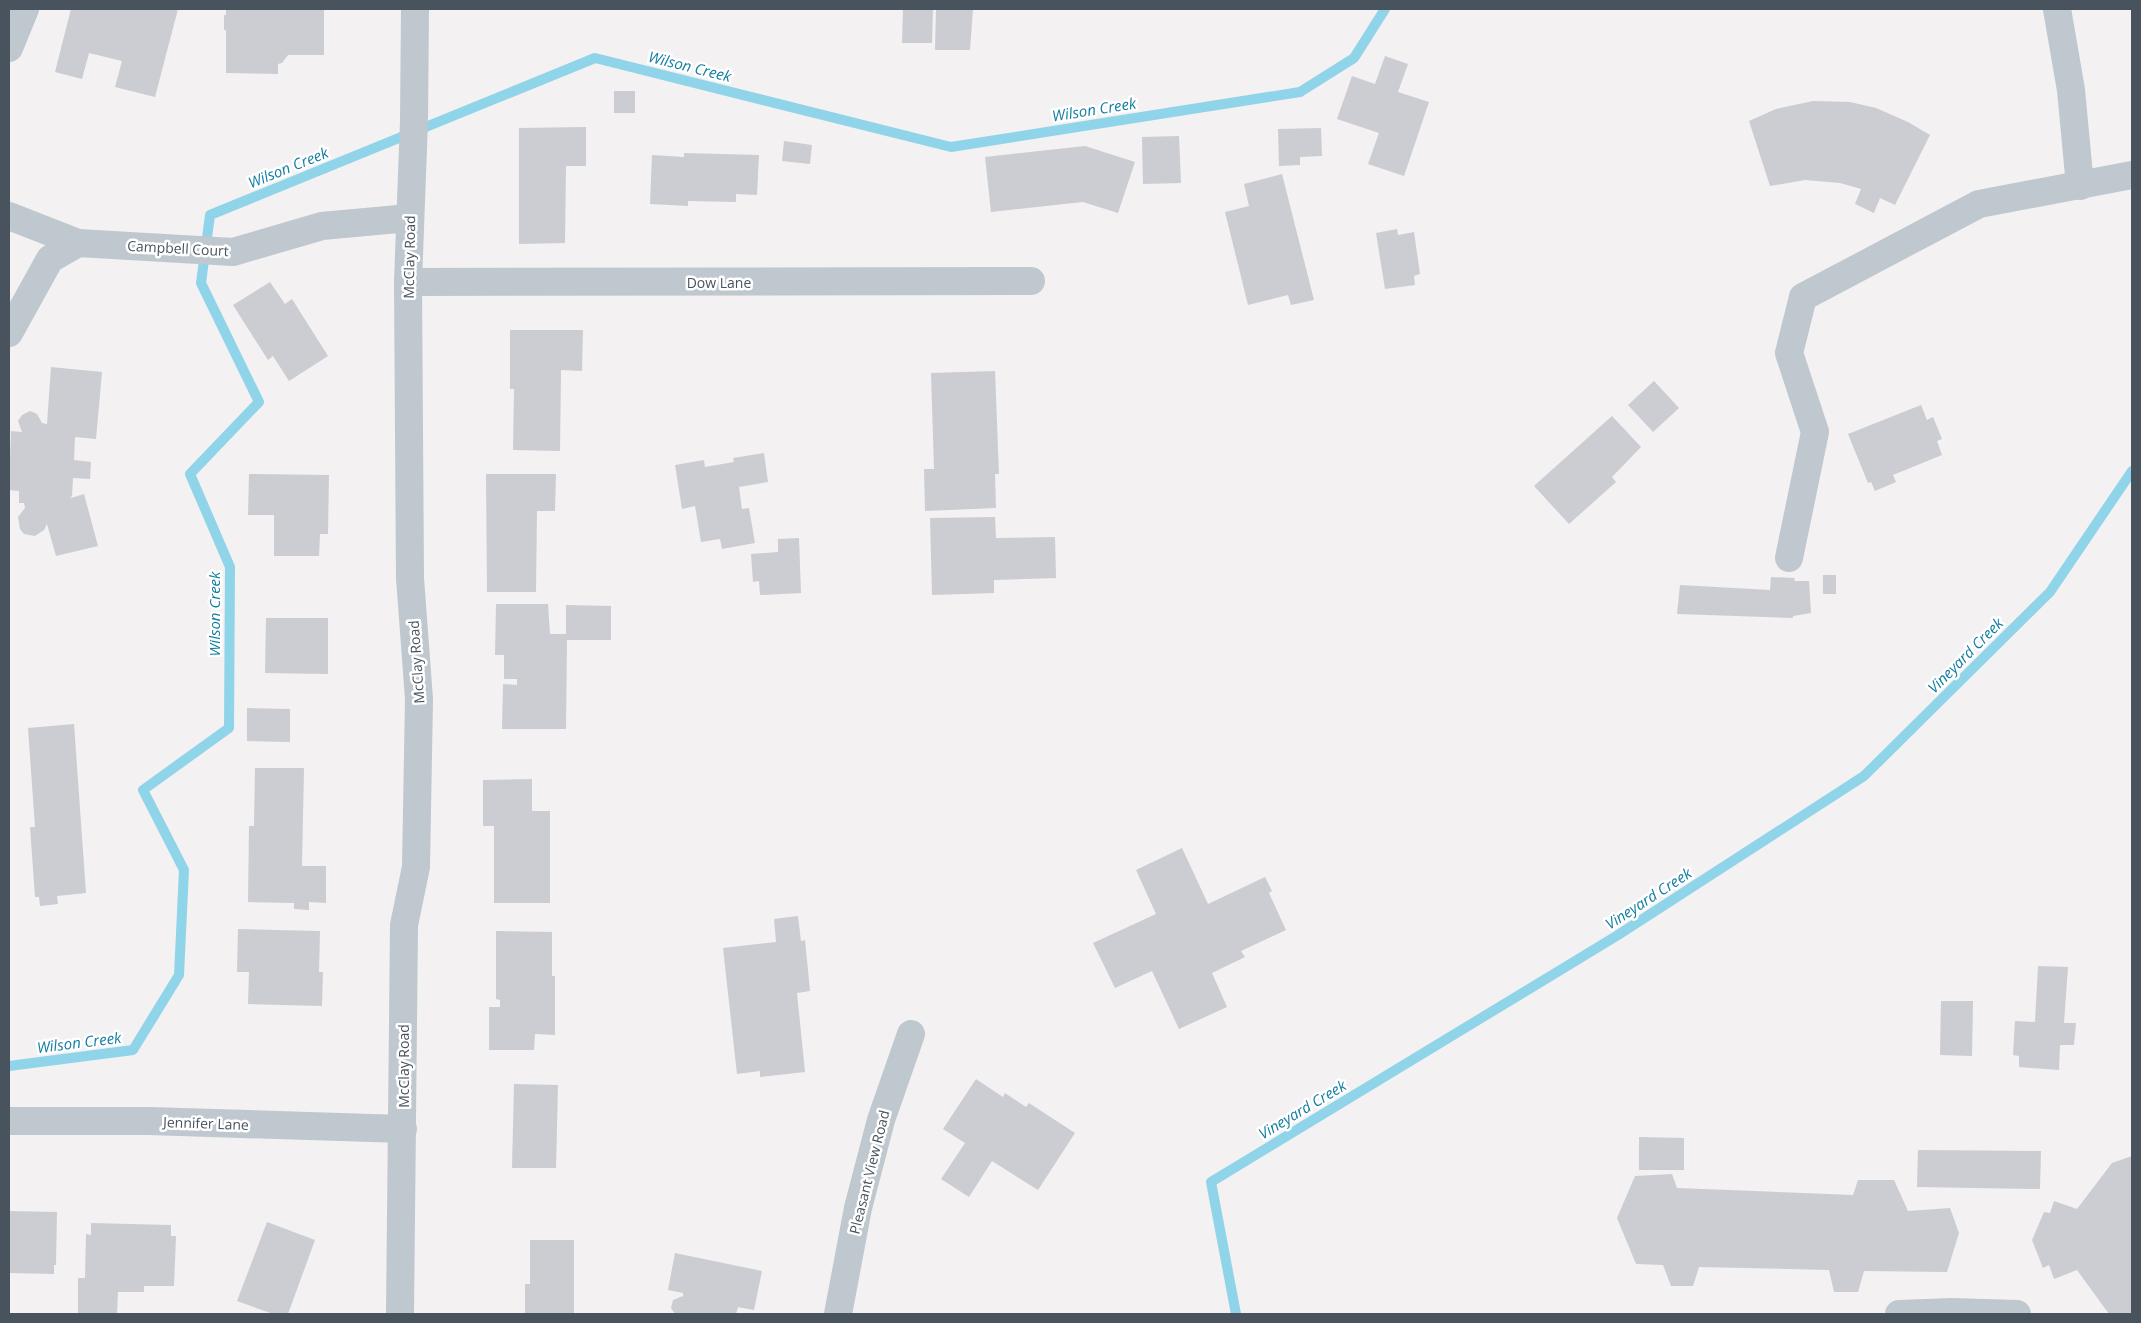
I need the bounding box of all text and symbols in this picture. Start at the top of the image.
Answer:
water label: Wilson Creek [646,46,734,86]
water label: Wilson Creek [1051,92,1138,126]
water label: Wilson Creek [245,142,332,192]
street label: McClay Road [399,215,419,299]
street label: Campbell Court [127,236,229,260]
street label: Dow Lane [687,273,751,292]
water label: Wilson Creek [204,571,224,656]
water label: Vineyard Creek [1923,612,2008,697]
street label: McClay Road [404,620,428,704]
water label: Vineyard Creek [1601,862,1696,933]
street label: McClay Road [394,1024,413,1108]
water label: Wilson Creek [36,1027,123,1057]
water label: Vineyard Creek [1254,1075,1350,1143]
street label: Pleasant View Road [844,1108,894,1236]
street label: Jennifer Lane [161,1112,249,1134]

